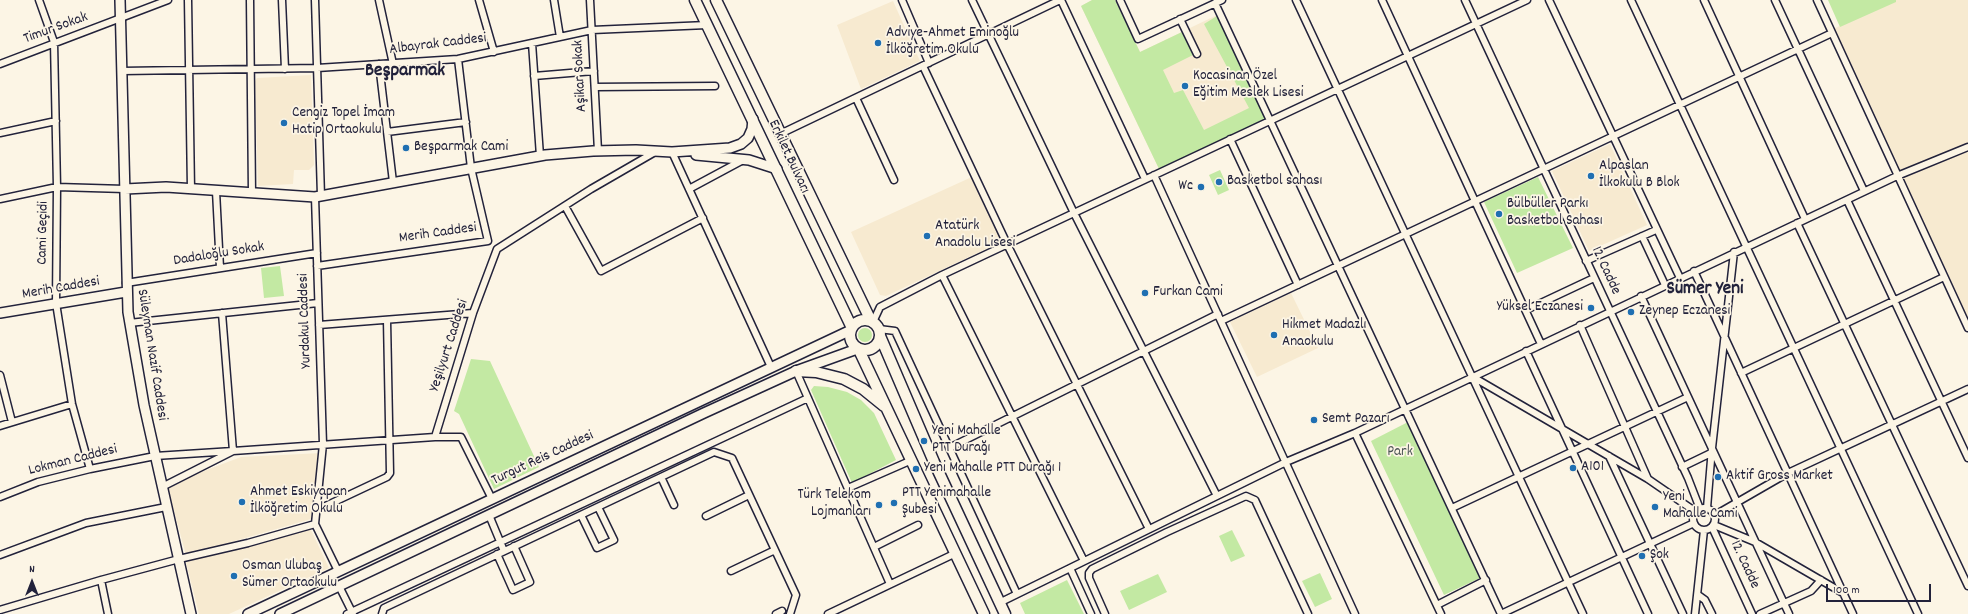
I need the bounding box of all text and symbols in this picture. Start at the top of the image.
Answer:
street label: Timur Sokak [21,9,91,49]
place label: Adviye-Ahmet Eminoğlu İlköğretim Okulu [886,25,1019,60]
street label: Albayrak Caddesi [388,30,488,60]
marker: Adviye-Ahmet Eminoğlu İlköğretim Okulu [873,38,883,48]
street label: Aşikar Sokak [570,39,592,113]
district label: Beşparmak [365,61,445,83]
place label: Kocasinan Özel Eğitim Meslek Lisesi [1193,68,1303,103]
marker: Kocasinan Özel Eğitim Meslek Lisesi [1180,81,1190,91]
place label: Cengiz Topel İmam Hatip Ortaokulu [292,105,395,140]
street label: Erkilet Bulvarı [763,117,813,197]
marker: Cengiz Topel İmam Hatip Ortaokulu [279,118,289,128]
place label: Beşparmak Cami [414,139,508,157]
marker: Beşparmak Cami [401,143,411,153]
place label: Alpaslan İlkokulu B Blok [1599,158,1680,193]
marker: Alpaslan İlkokulu B Blok [1586,171,1596,181]
place label: Basketbol sahası [1227,173,1322,191]
marker: Basketbol sahası [1214,177,1224,187]
place label: Wc [1178,178,1193,196]
marker: Wc [1196,182,1206,192]
place label: Bülbüller Parkı Basketbol Sahası [1507,196,1603,231]
street label: Cami Geçidi [34,201,54,265]
marker: Bülbüller Parkı Basketbol Sahası [1494,209,1504,219]
place label: Atatürk Anadolu Lisesi [935,218,1015,253]
street label: Merih Caddesi [398,220,478,248]
marker: Atatürk Anadolu Lisesi [922,231,932,241]
street label: Dadaloğlu Sokak [172,239,266,271]
street label: 12. Cadde [1586,244,1624,298]
street label: Merih Caddesi [21,273,101,305]
street label: Yurdakul Caddesi [295,273,317,369]
district label: Sümer Yeni [1667,279,1743,301]
place label: Furkan Cami [1153,284,1223,302]
street label: Süleyman Nazif Caddesi [132,288,170,422]
marker: Furkan Cami [1140,288,1150,298]
street label: Yeşilyurt Caddesi [427,298,473,394]
place label: Yüksel Eczanesi [1497,299,1583,317]
marker: Yüksel Eczanesi [1586,303,1596,313]
place label: Zeynep Eczanesi [1639,303,1730,321]
marker: Zeynep Eczanesi [1626,307,1636,317]
place label: Hikmet Madazlı Anaokulu [1282,317,1366,352]
marker: Hikmet Madazlı Anaokulu [1269,330,1279,340]
place label: Semt Pazarı [1322,411,1389,429]
marker: Semt Pazarı [1309,415,1319,425]
place label: Yeni Mahalle PTT Durağı [932,423,1001,458]
street label: Turgut Reis Caddesi [489,427,597,491]
marker: Yeni Mahalle PTT Durağı [919,436,929,446]
street label: Lokman Caddesi [27,441,119,481]
park label: Park [1387,444,1413,462]
place label: A101 [1581,459,1604,477]
place label: Yeni Mahalle PTT Durağı 1 [924,460,1061,478]
marker: A101 [1568,463,1578,473]
marker: Yeni Mahalle PTT Durağı 1 [911,464,921,474]
place label: Aktif Gross Market [1726,468,1833,486]
marker: Aktif Gross Market [1713,472,1723,482]
place label: Ahmet Eskiyapan İlköğretim Okulu [250,484,347,519]
place label: PTT Yenimahalle Şubesi [902,485,991,520]
place label: Türk Telekom Lojmanları [797,487,871,522]
place label: Yeni Mahalle Cami [1663,489,1737,524]
marker: Ahmet Eskiyapan İlköğretim Okulu [237,497,247,507]
marker: PTT Yenimahalle Şubesi [889,498,899,508]
marker: Türk Telekom Lojmanları [874,500,884,510]
marker: Yeni Mahalle Cami [1650,502,1660,512]
street label: 12. Cadde [1725,538,1763,592]
place label: Şok [1650,547,1669,565]
marker: Şok [1637,551,1647,561]
place label: Osman Ulubaş Sümer Ortaokulu [242,558,337,593]
north arrow [12,562,52,602]
text: N [29,562,35,578]
marker: Osman Ulubaş Sümer Ortaokulu [229,571,239,581]
scale bar [1828,576,1933,602]
text: 100 m [1833,582,1860,599]

